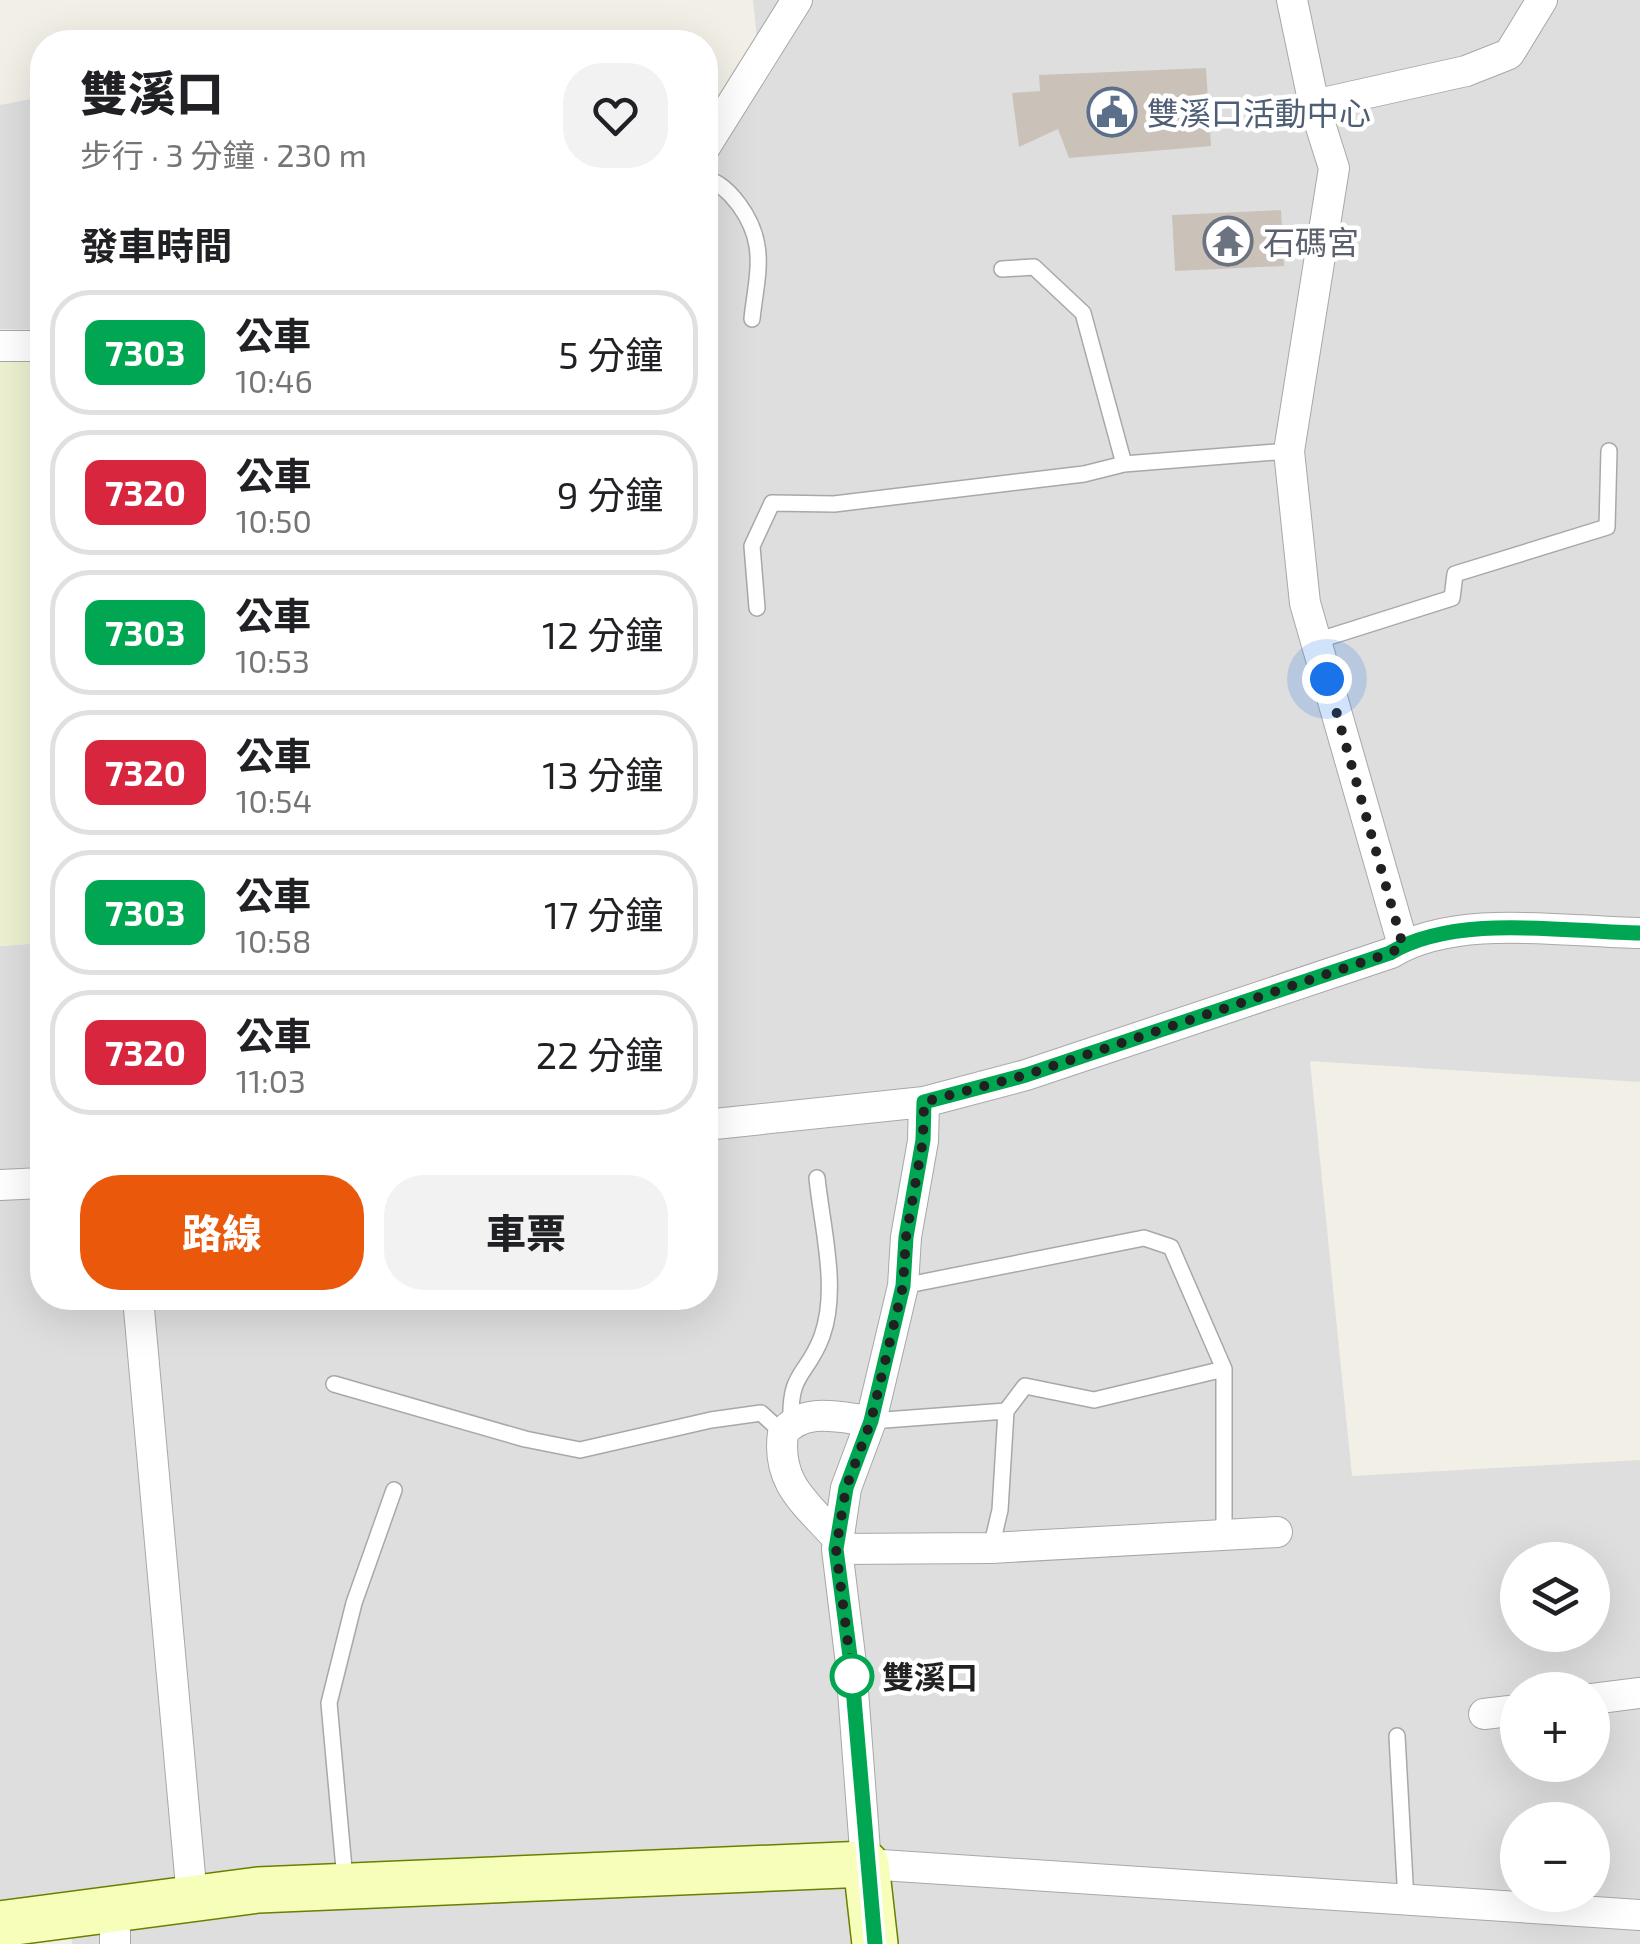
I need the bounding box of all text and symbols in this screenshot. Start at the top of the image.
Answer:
text: 雙溪口 [80,63,224,121]
button: heart [563,63,668,168]
public building icon: 雙溪口活動中心 [1086,86,1138,138]
place label: 雙溪口活動中心 [1147,93,1371,131]
text: 步行 · 3 分鐘 · 230 m [80,135,367,173]
temple icon: 石碼宮 [1202,215,1254,267]
text: 發車時間 [80,222,232,268]
place label: 石碼宮 [1263,222,1359,260]
text: 公車 [235,312,311,358]
text: 7303 [105,331,185,373]
text: 5 分鐘 [558,331,663,377]
text: 10:46 [235,361,313,399]
text: 公車 [236,452,312,498]
text: 7320 [105,471,186,513]
text: 9 分鐘 [557,471,663,517]
text: 10:50 [236,501,312,539]
text: 公車 [235,592,311,638]
text: 7303 [105,611,185,653]
text: 12 分鐘 [542,611,663,657]
text: 10:53 [235,641,310,679]
your location [1302,654,1352,704]
text: 公車 [236,732,312,778]
text: 7320 [105,751,186,793]
text: 13 分鐘 [542,751,663,797]
text: 10:54 [236,781,312,819]
text: 公車 [235,872,311,918]
text: 7303 [105,891,185,933]
text: 17 分鐘 [544,891,663,937]
text: 10:58 [235,921,311,959]
text: 公車 [236,1012,312,1058]
text: 7320 [105,1031,186,1073]
text: 22 分鐘 [536,1031,663,1077]
text: 11:03 [236,1061,306,1099]
button: 路線 [80,1175,364,1290]
button: 車票 [384,1175,668,1290]
map controls [1500,1542,1610,1912]
button: layers [1500,1542,1610,1652]
marker: 雙溪口 [831,1655,873,1697]
place label: 雙溪口 [882,1657,978,1695]
button: + [1500,1672,1610,1782]
button: − [1500,1802,1610,1912]

